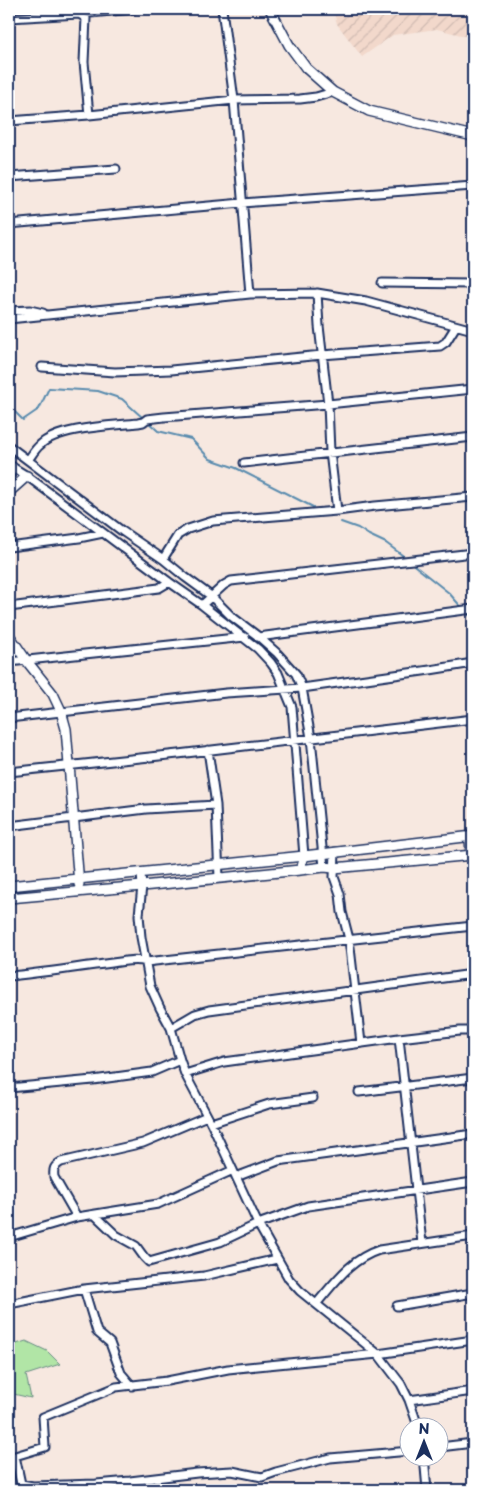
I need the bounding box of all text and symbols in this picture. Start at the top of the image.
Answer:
north arrow [400,1416,450,1466]
text: N [418,1418,430,1439]

